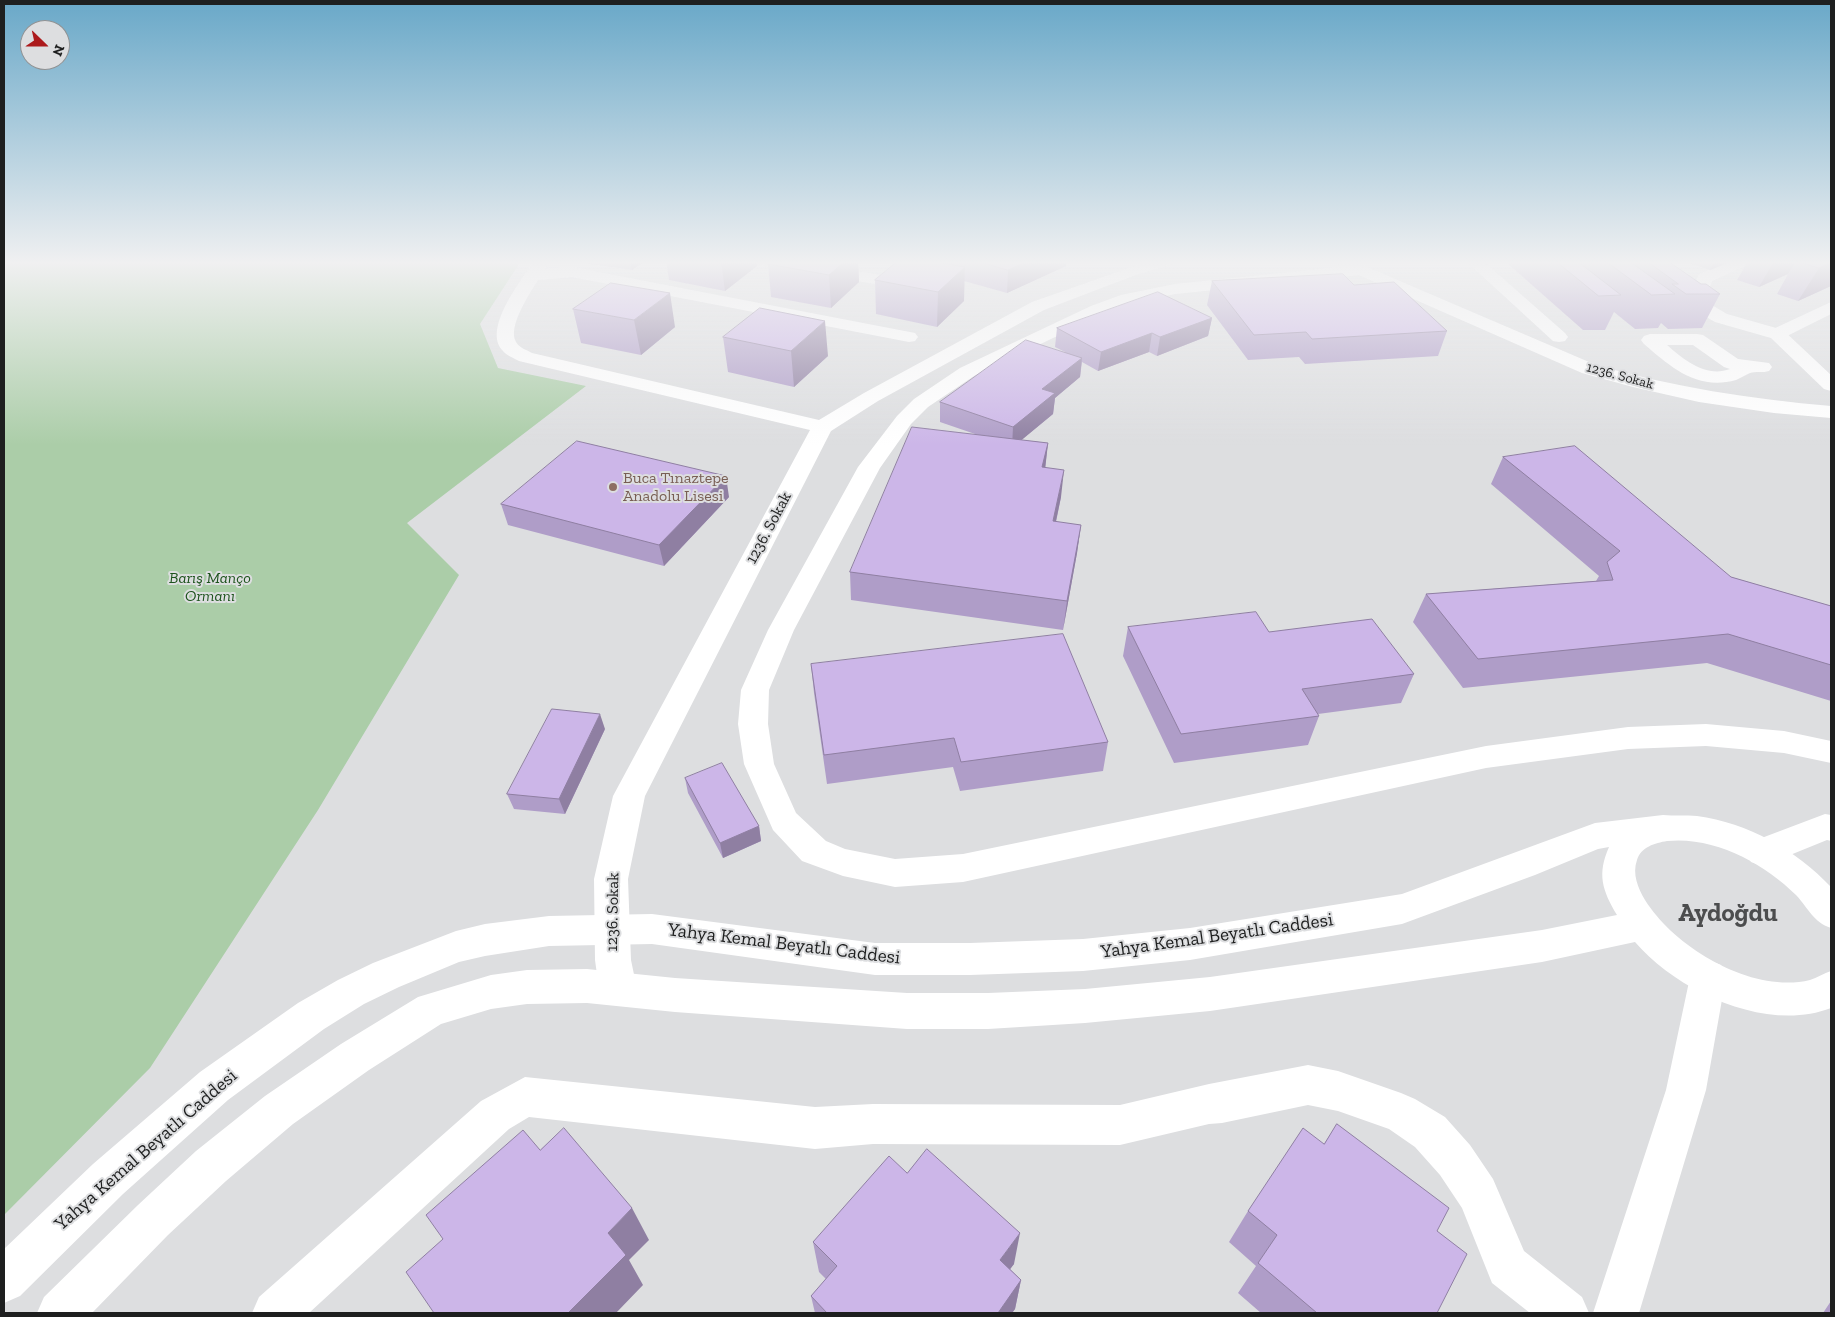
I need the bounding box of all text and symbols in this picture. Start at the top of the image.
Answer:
north arrow [20,20,70,70]
text: N [49,42,68,59]
street label: 1236. Sokak [1585,359,1655,393]
place label: Buca Tınaztepe Anadolu Lisesi [623,468,729,506]
marker: Buca Tınaztepe Anadolu Lisesi [607,481,619,493]
street label: 1236. Sokak [742,489,796,567]
park label: Barış Manço Ormanı [169,568,251,606]
street label: 1236. Sokak [603,873,623,951]
district label: Aydoğdu [1678,899,1778,929]
street label: Yahya Kemal Beyatlı Caddesi [1099,908,1335,964]
street label: Yahya Kemal Beyatlı Caddesi [666,918,902,970]
street label: Yahya Kemal Beyatlı Caddesi [50,1065,242,1235]

